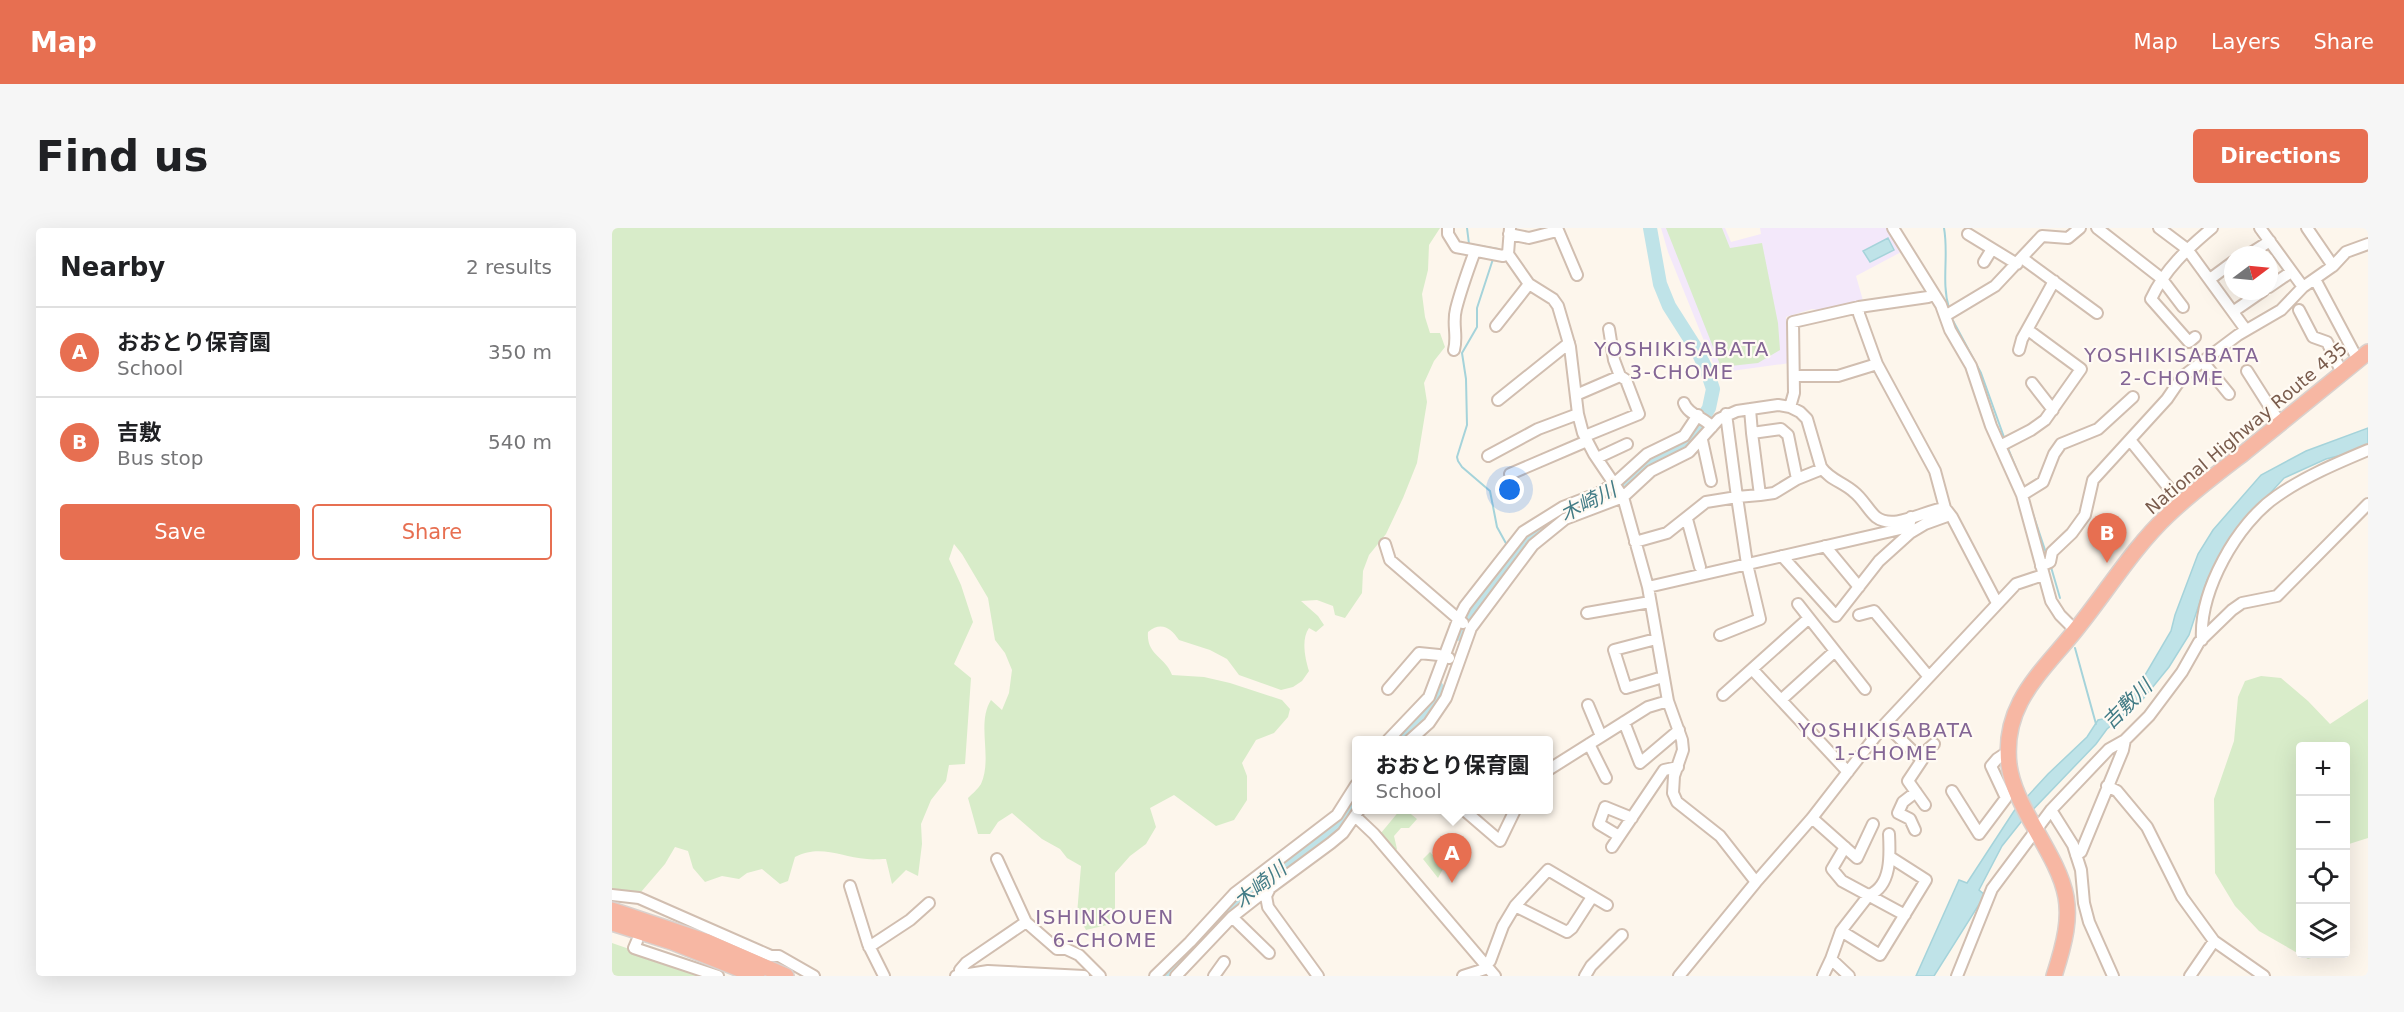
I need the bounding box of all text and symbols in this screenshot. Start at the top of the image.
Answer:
text: Map [30,26,97,59]
text: Map [2134,30,2178,54]
text: Layers [2211,30,2280,54]
text: Share [2313,30,2374,54]
button: Directions [2193,129,2368,183]
text: Find us [36,132,209,181]
north arrow [2224,246,2278,300]
text: Nearby [60,252,165,282]
text: 2 results [466,255,552,279]
text: おおとり保育園 [117,330,271,355]
district label: YOSHIKISABATA 3-CHOME [1593,337,1770,384]
street label: National Highway Route 435 [2141,337,2351,519]
text: A [72,340,87,364]
text: 350 m [488,340,552,364]
district label: YOSHIKISABATA 2-CHOME [2083,343,2260,390]
text: School [117,356,183,380]
text: 吉敷 [117,420,161,445]
text: B [72,430,87,454]
text: 540 m [488,430,552,454]
text: Bus stop [117,446,203,470]
your location [1495,475,1524,504]
water label: 木崎川 [1556,477,1622,526]
button: Save [60,504,300,560]
button: Share [312,504,552,560]
pin: B [2088,514,2126,563]
water label: 吉敷川 [2097,673,2158,734]
district label: YOSHIKISABATA 1-CHOME [1797,718,1974,765]
popup [1352,736,1553,814]
map controls [2296,742,2350,958]
button: + [2296,742,2350,796]
text: おおとり保育園 [1375,753,1530,778]
text: School [1375,779,1442,803]
button: − [2296,796,2350,850]
pin: A [1432,834,1472,883]
button: locate [2296,850,2350,904]
water label: 木崎川 [1229,856,1292,913]
button: layers [2296,904,2350,958]
district label: ISHINKOUEN 6-CHOME [1035,905,1175,952]

